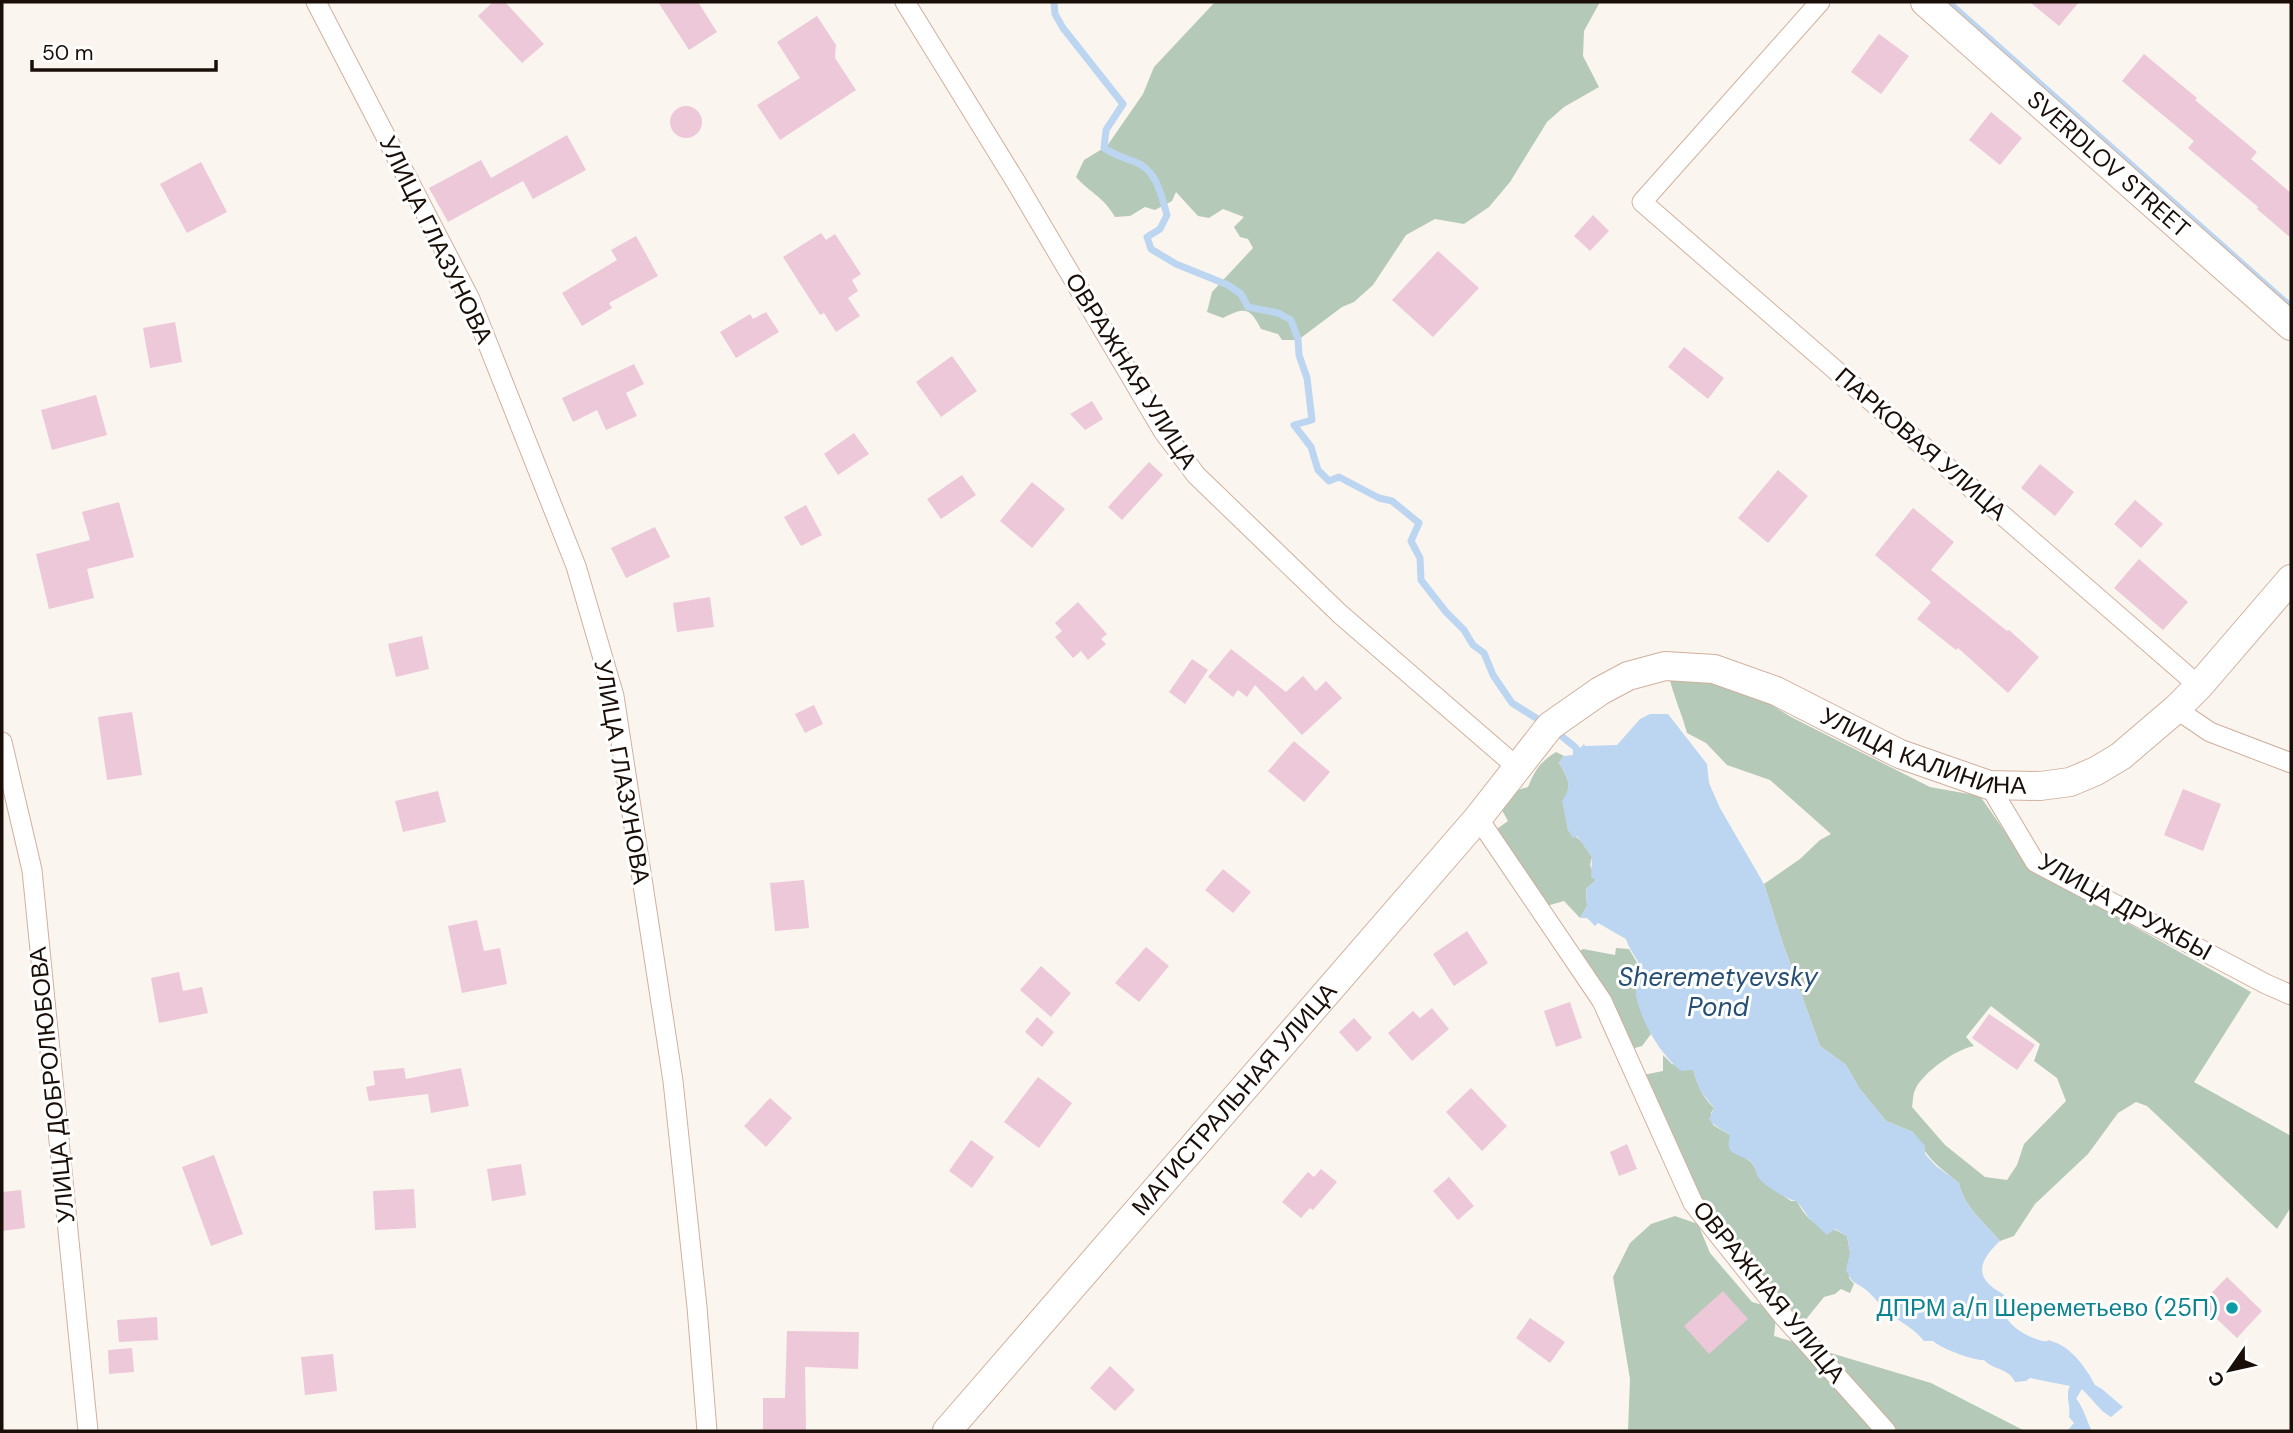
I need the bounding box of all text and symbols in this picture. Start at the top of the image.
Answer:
scale bar [32,28,215,72]
text: 50 m [42,39,93,67]
street label: SVERDLOV STREET [2021,84,2197,244]
street label: УЛИЦА ГЛАЗУНОВА [373,131,500,349]
street label: ОВРАЖНАЯ УЛИЦА [1059,267,1204,475]
street label: ПАРКОВАЯ УЛИЦА [1829,360,2014,527]
street label: УЛИЦА ГЛАЗУНОВА [587,657,658,887]
street label: УЛИЦА КАЛИНИНА [1815,700,2027,801]
street label: УЛИЦА ДРУЖБЫ [2033,846,2217,967]
street label: УЛИЦА ДОБРОЛЮБОВА [22,945,81,1225]
water label: Sheremetyevsky Pond [1618,960,1819,1024]
street label: МАГИСТРАЛЬНАЯ УЛИЦА [1125,976,1343,1222]
street label: ОВРАЖНАЯ УЛИЦА [1686,1194,1852,1389]
place label: ДПРМ а/п Шереметьево (25П) [1876,1292,2218,1323]
marker: ДПРМ а/п Шереметьево (25П) [2224,1300,2240,1316]
north arrow [2195,1335,2265,1405]
text: С [2202,1366,2231,1392]

